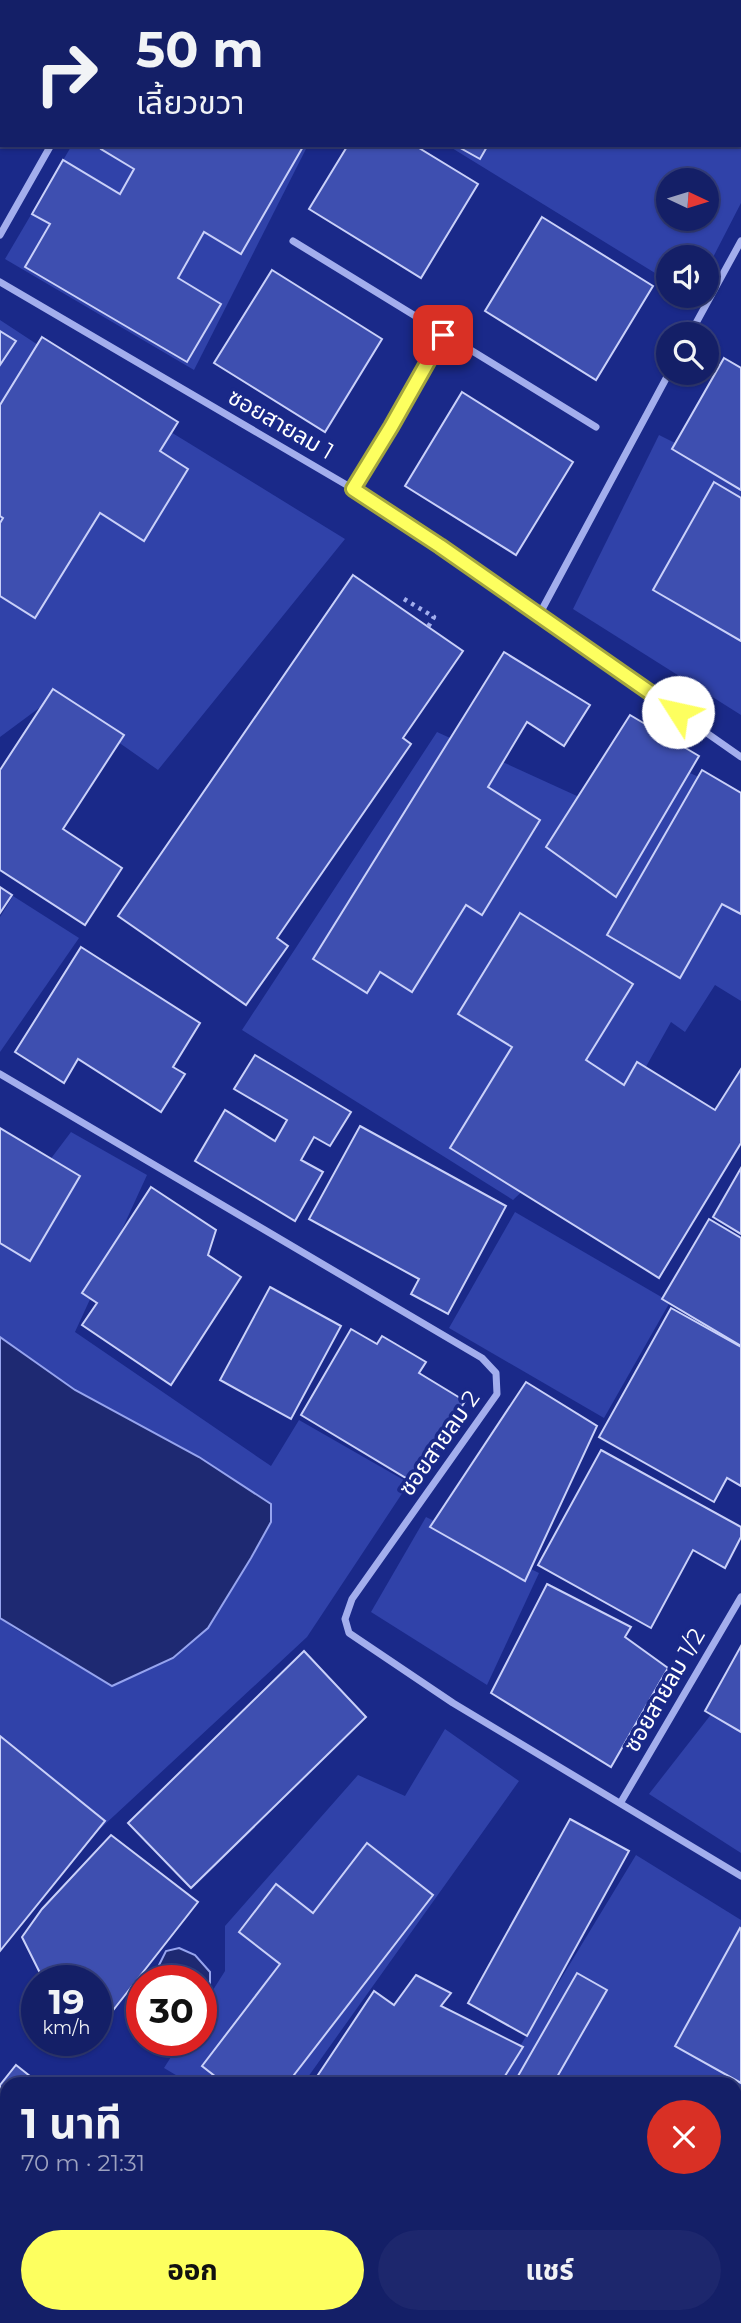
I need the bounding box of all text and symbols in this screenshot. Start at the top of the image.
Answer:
text: 50 m [136,20,264,79]
icon: right [21,28,112,119]
text: เลี้ยวขวา [136,83,244,122]
north arrow [656,168,719,231]
map controls [656,168,719,385]
button: sound [656,245,719,308]
pin [413,305,473,365]
icon: arrive [424,316,462,354]
button: search [656,322,719,385]
street label: ซอยสายลม 1 [223,383,339,465]
position arrow [641,675,715,749]
street label: ซอยสายลม 2 [392,1385,486,1501]
street label: ซอยสายลม 1/2 [617,1623,711,1757]
speed limit sign: 30 [126,1965,217,2056]
text: 19 [48,1980,85,2023]
text: km/h [42,2017,91,2039]
text: 1 นาที [21,2097,122,2149]
button: close [647,2100,721,2174]
text: 70 m · 21:31 [21,2149,145,2177]
button: ออก [21,2230,364,2310]
button: แชร์ [378,2230,721,2310]

